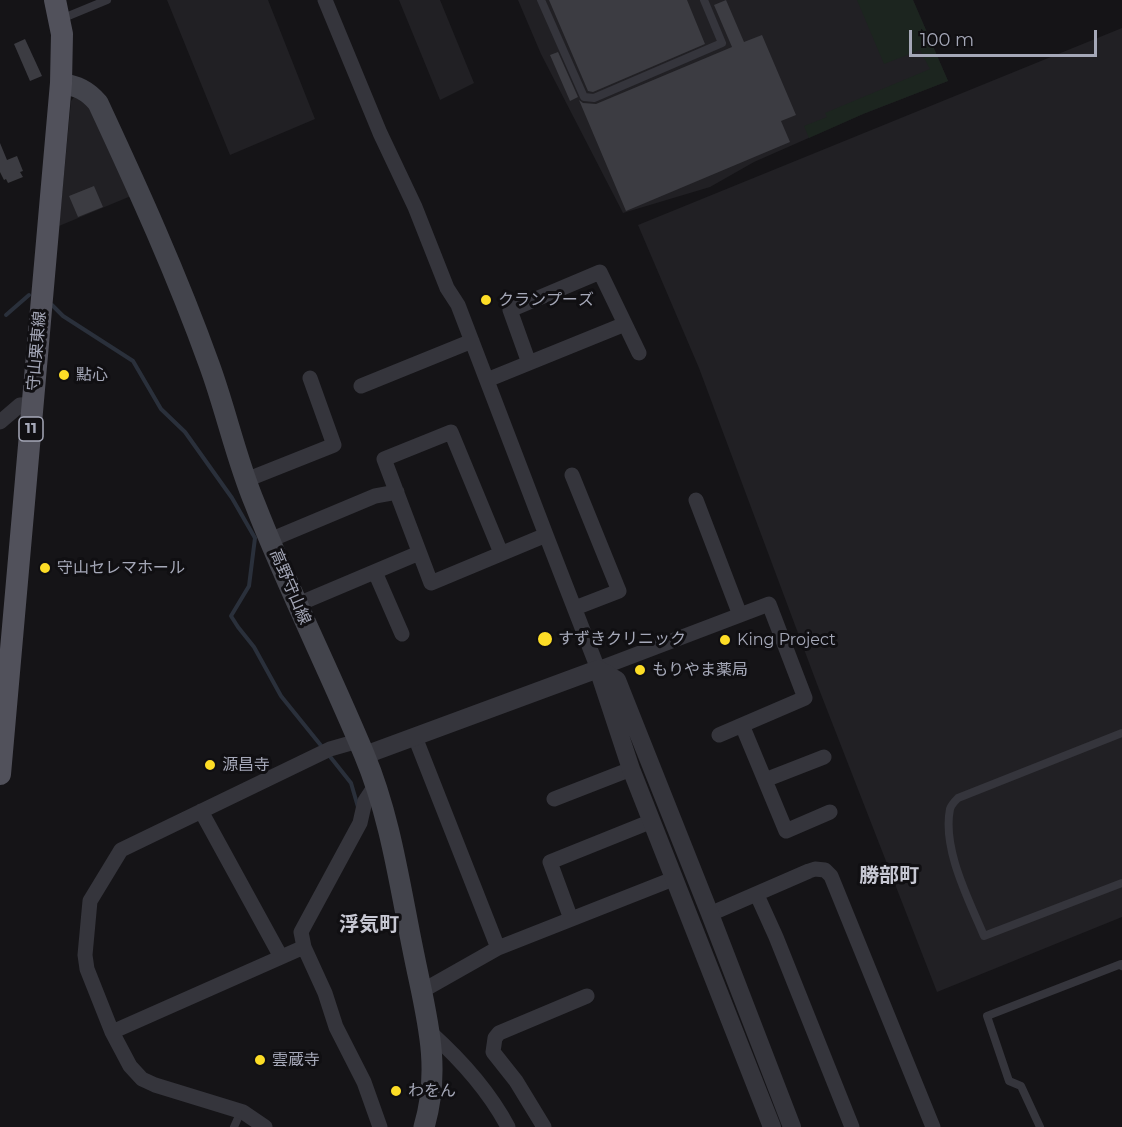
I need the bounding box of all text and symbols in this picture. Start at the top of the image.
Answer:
scale bar [912,18,1100,56]
text: 100 m [920,29,974,51]
place label: クランプーズ [498,290,594,310]
marker: クランプーズ [479,293,493,307]
street label: 守山栗東線 [24,310,50,392]
place label: 點心 [76,365,108,385]
marker: 點心 [57,368,71,382]
road number: 11 [19,417,43,441]
street label: 高野守山線 [266,546,314,628]
place label: 守山セレマホール [57,558,185,578]
marker: 守山セレマホール [38,561,52,575]
place label: すずきクリニック [558,629,686,649]
marker: すずきクリニック [536,630,554,648]
place label: King Project [737,630,836,650]
marker: King Project [718,633,732,647]
place label: もりやま薬局 [652,660,748,680]
marker: もりやま薬局 [633,663,647,677]
place label: 源昌寺 [222,755,270,775]
marker: 源昌寺 [203,758,217,772]
district label: 勝部町 [859,864,919,888]
district label: 浮気町 [339,913,399,937]
place label: 雲蔵寺 [272,1050,320,1070]
marker: 雲蔵寺 [253,1053,267,1067]
place label: わをん [408,1081,456,1101]
marker: わをん [389,1084,403,1098]

